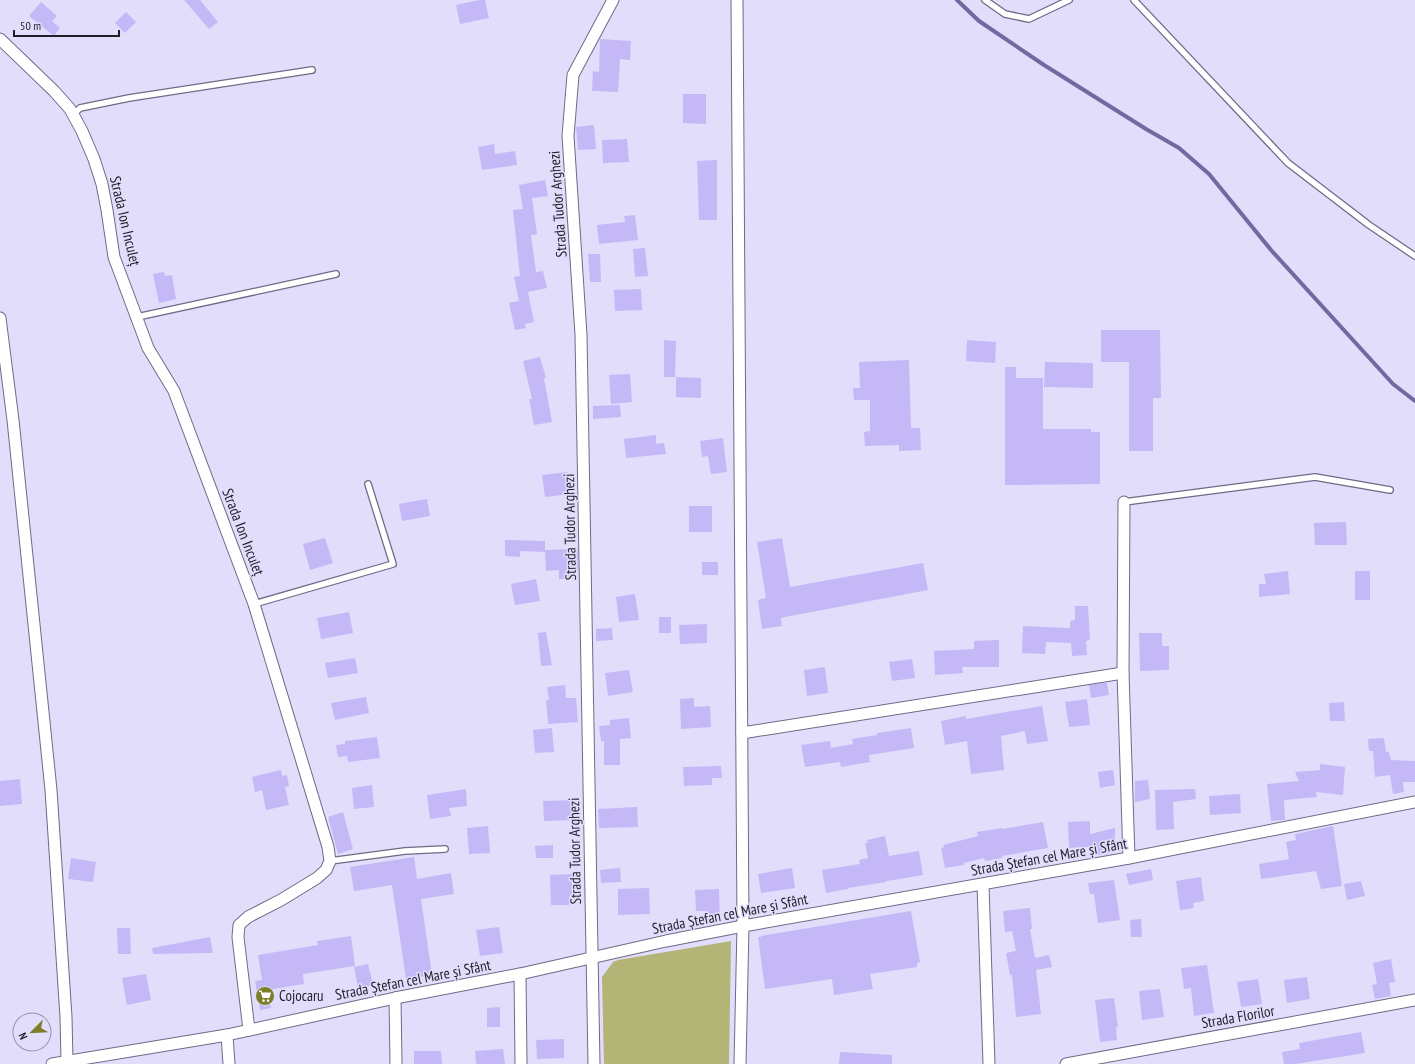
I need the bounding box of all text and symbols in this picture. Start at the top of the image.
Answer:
scale bar [14,12,119,38]
text: 50 m [20,18,41,33]
street label: Strada Tudor Arghezi [544,150,571,258]
street label: Strada Ion Inculeț [106,174,145,268]
street label: Strada Tudor Arghezi [559,473,580,581]
street label: Strada Ion Inculeț [218,486,269,578]
street label: Strada Tudor Arghezi [564,797,585,905]
street label: Strada Ștefan cel Mare și Sfânt [969,833,1128,880]
street label: Strada Ștefan cel Mare și Sfânt [651,889,809,938]
street label: Strada Ștefan cel Mare și Sfânt [334,955,492,1004]
supermarket icon: Cojocaru [254,985,276,1007]
place label: Cojocaru [279,986,324,1005]
street label: Strada Florilor [1200,1001,1277,1032]
north arrow [12,1012,52,1052]
text: N [15,1030,30,1042]

